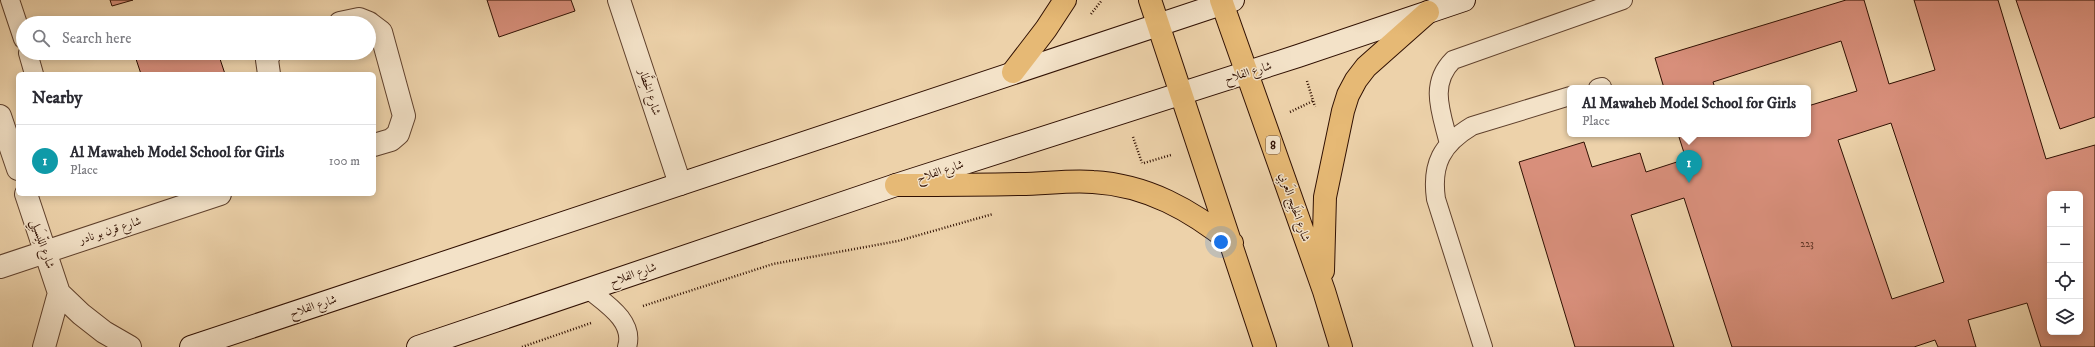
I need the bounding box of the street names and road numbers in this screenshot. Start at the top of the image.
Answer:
street label: شارع الفلاح [1223,58,1275,90]
street label: شارع الخِطَّار [632,65,668,118]
road number: 8 [1266,136,1280,154]
street label: شارع الفلاح [915,157,967,189]
street label: شارع الخَلِيج العَربِي [1273,170,1315,245]
street label: شارع قرن بو نادر [76,213,144,251]
street label: شارع اللِّيسَيلِي [23,217,60,272]
street label: شارع الفلاح [608,259,660,292]
street label: شارع الفلاح [288,292,340,324]

